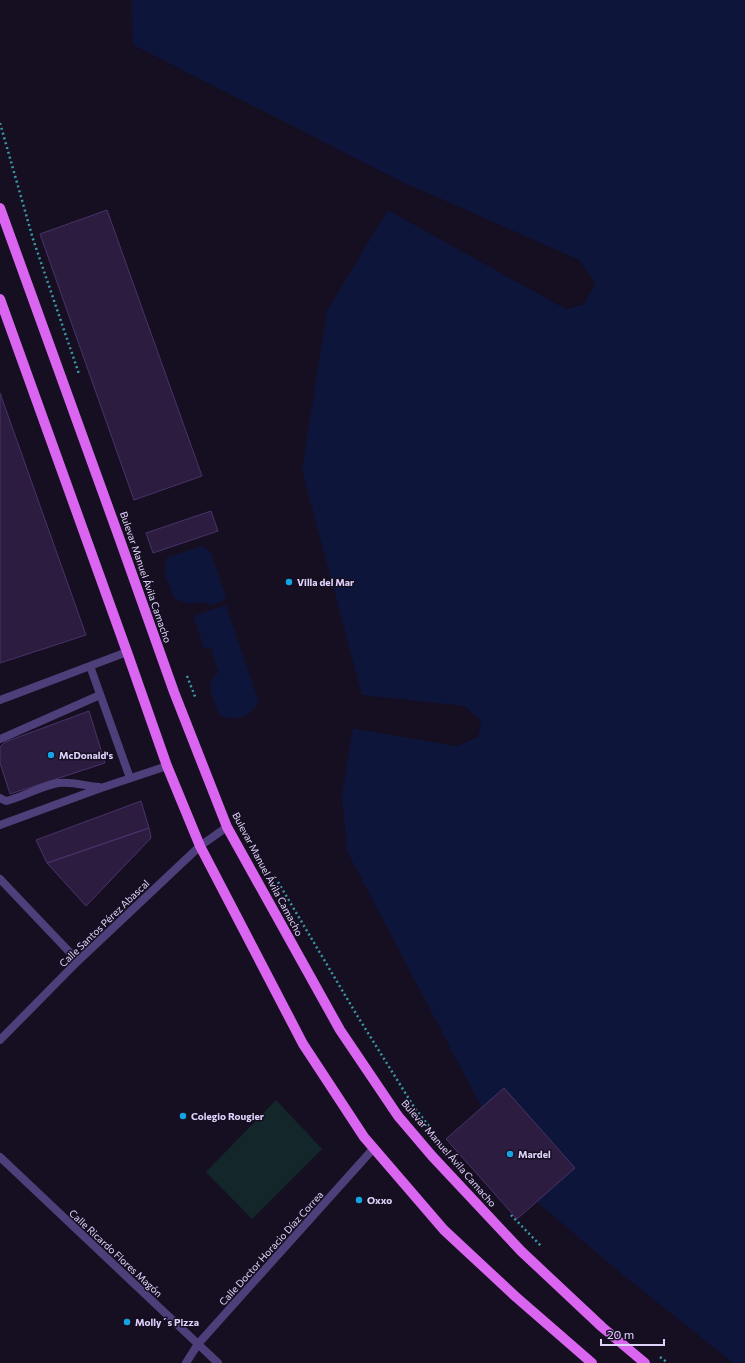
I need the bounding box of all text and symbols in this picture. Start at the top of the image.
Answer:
street label: Bulevar Manuel Ávila Camacho [118,510,174,644]
place label: Villa del Mar [297,576,354,588]
marker: Villa del Mar [284,577,294,587]
place label: McDonald's [59,749,114,761]
marker: McDonald's [46,750,56,760]
street label: Bulevar Manuel Ávila Camacho [230,810,306,938]
street label: Calle Santos Pérez Abascal [57,877,151,969]
street label: Bulevar Manuel Ávila Camacho [399,1097,499,1209]
place label: Colegio Rougier [191,1110,264,1122]
marker: Colegio Rougier [178,1111,188,1121]
place label: Mardel [518,1148,551,1160]
marker: Mardel [505,1149,515,1159]
street label: Calle Doctor Horacio Díaz Correa [216,1188,326,1308]
place label: Oxxo [367,1194,392,1206]
marker: Oxxo [354,1195,364,1205]
street label: Calle Ricardo Flores Magón [67,1207,165,1299]
place label: Molly´s Pizza [135,1316,199,1328]
marker: Molly´s Pizza [122,1317,132,1327]
scale bar [601,1321,664,1347]
text: 20 m [607,1327,634,1341]

